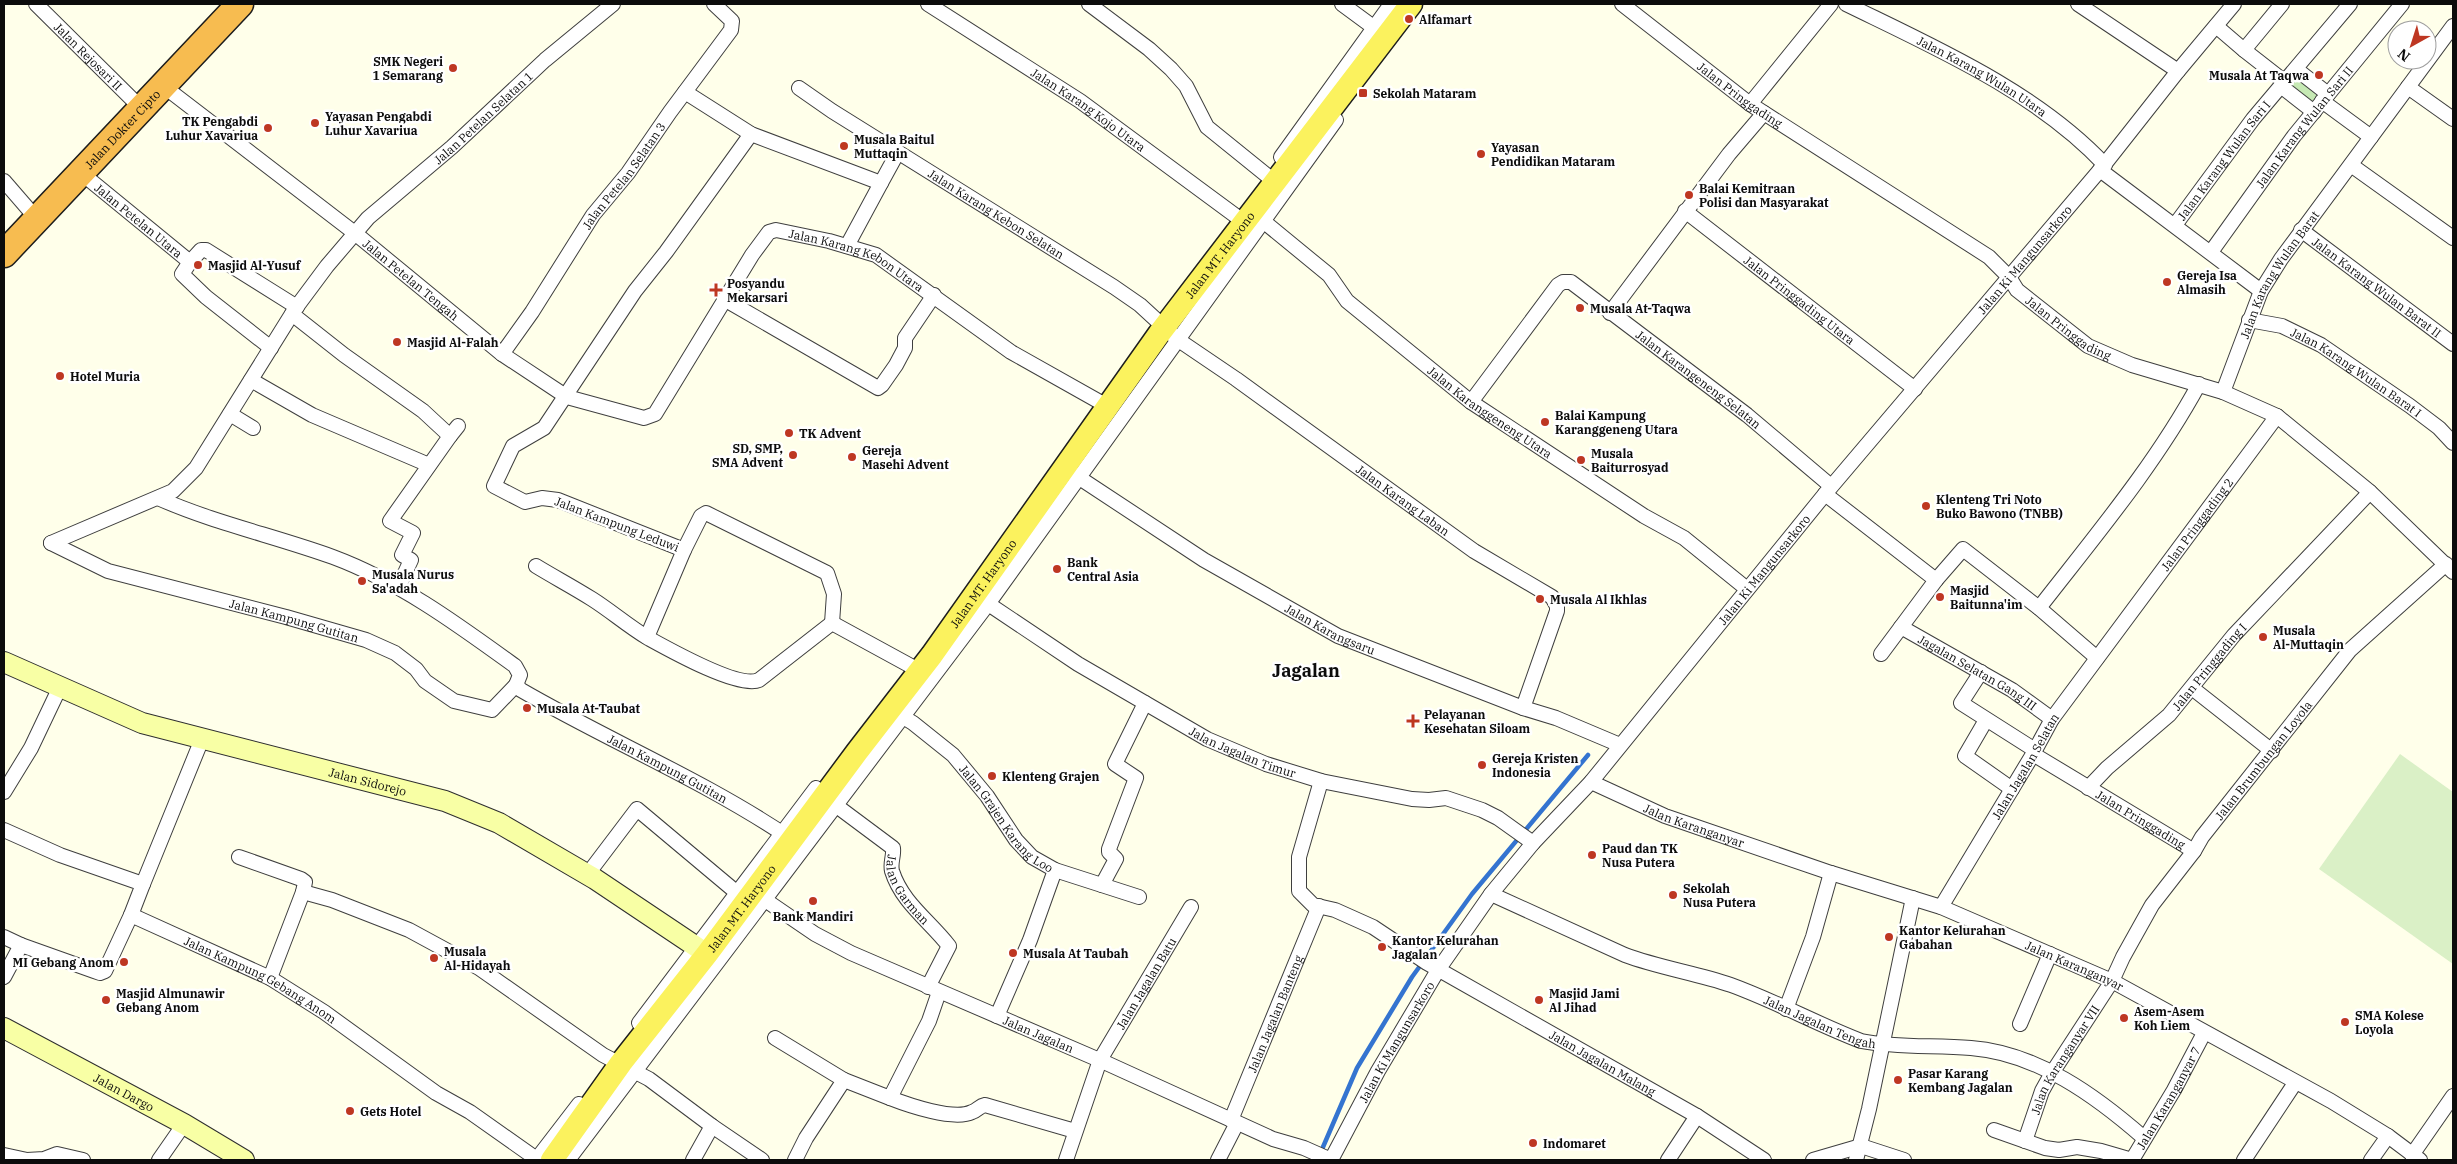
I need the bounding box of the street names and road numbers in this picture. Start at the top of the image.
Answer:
street label: Jalan Rejosari II [51,19,126,93]
street label: Jalan Karang Wulan Utara [1915,32,2050,120]
street label: Jalan Pringgading [1695,59,1786,131]
street label: Jalan Karang Wulan Sari II [2252,63,2356,190]
street label: Jalan Karang Kojo Utara [1028,64,1149,155]
street label: Jalan Petelan Selatan 1 [430,68,536,167]
street label: Jalan Dokter Cipto [81,86,163,172]
street label: Jalan Karang Wulan Sari I [2174,97,2273,223]
street label: Jalan Petelan Selatan 3 [579,119,668,232]
street label: Jalan Karang Kebon Selatan [926,166,1067,262]
street label: Jalan Petelan Utara [92,180,186,261]
street label: Jalan Ki Mangunsarkoro [1974,202,2075,317]
street label: Jalan Karang Wulan Barat [2236,207,2322,341]
street label: Jalan MT. Haryono [1182,208,1258,301]
street label: Jalan Karang Kebon Utara [787,225,927,295]
street label: Jalan Karang Wulan Barat II [2309,234,2445,340]
street label: Jalan Petelan Tengah [360,236,463,323]
street label: Jalan Pringgading Utara [1741,252,1858,348]
street label: Jalan Pringgading [2023,292,2114,363]
street label: Jalan Karang Wulan Barat I [2288,324,2425,420]
street label: Jalan Karangeneng Selatan [1633,327,1765,431]
street label: Jalan Karanggeneng Utara [1425,363,1556,461]
street label: Jalan Karang Laban [1354,461,1453,539]
street label: Jalan Pringgading 2 [2157,475,2236,573]
street label: Jalan Kampung Leduwi [553,493,682,555]
street label: Jalan Ki Mangunsarkoro [1715,511,1813,627]
street label: Jalan MT. Haryono [946,536,1019,631]
street label: Jalan Kampung Gutitan [228,595,361,645]
street label: Jalan Karangsaru [1282,600,1378,657]
street label: Jalan Pringgading I [2169,620,2249,713]
street label: Jagalan Selatan Gang III [1916,631,2040,713]
street label: Jalan Brumbungan Loyola [2211,697,2315,823]
street label: Jalan Jagalan Selatan [1988,710,2062,822]
street label: Jalan Jagalan Timur [1187,723,1298,781]
street label: Jalan Kampung Gutitan [605,731,731,806]
street label: Jalan Grajen Karang Loo [956,761,1056,875]
street label: Jalan Sidorejo [327,764,408,798]
street label: Jalan Pringgading [2094,786,2189,852]
street label: Jalan Karanganyar [1642,800,1747,850]
street label: Jalan Garman [884,854,933,927]
street label: Jalan MT. Haryono [704,861,779,955]
street label: Jalan Kampung Gebang Anom [182,933,340,1027]
street label: Jalan Jagalan Batu [1113,934,1179,1032]
street label: Jalan Karanganyar [2023,937,2127,994]
street label: Jalan Jagalan Banteng [1244,952,1306,1075]
street label: Jalan Ki Mangunsarkoro [1355,978,1437,1105]
street label: Jalan Jagalan Tengah [1762,992,1877,1051]
street label: Jalan Karanganyar VII [2027,1002,2102,1116]
street label: Jalan Jagalan [1001,1012,1076,1056]
street label: Jalan Jagalan Malang [1547,1027,1659,1099]
street label: Jalan Karanganyar 7 [2133,1044,2203,1152]
street label: Jalan Dargo [91,1070,157,1114]

